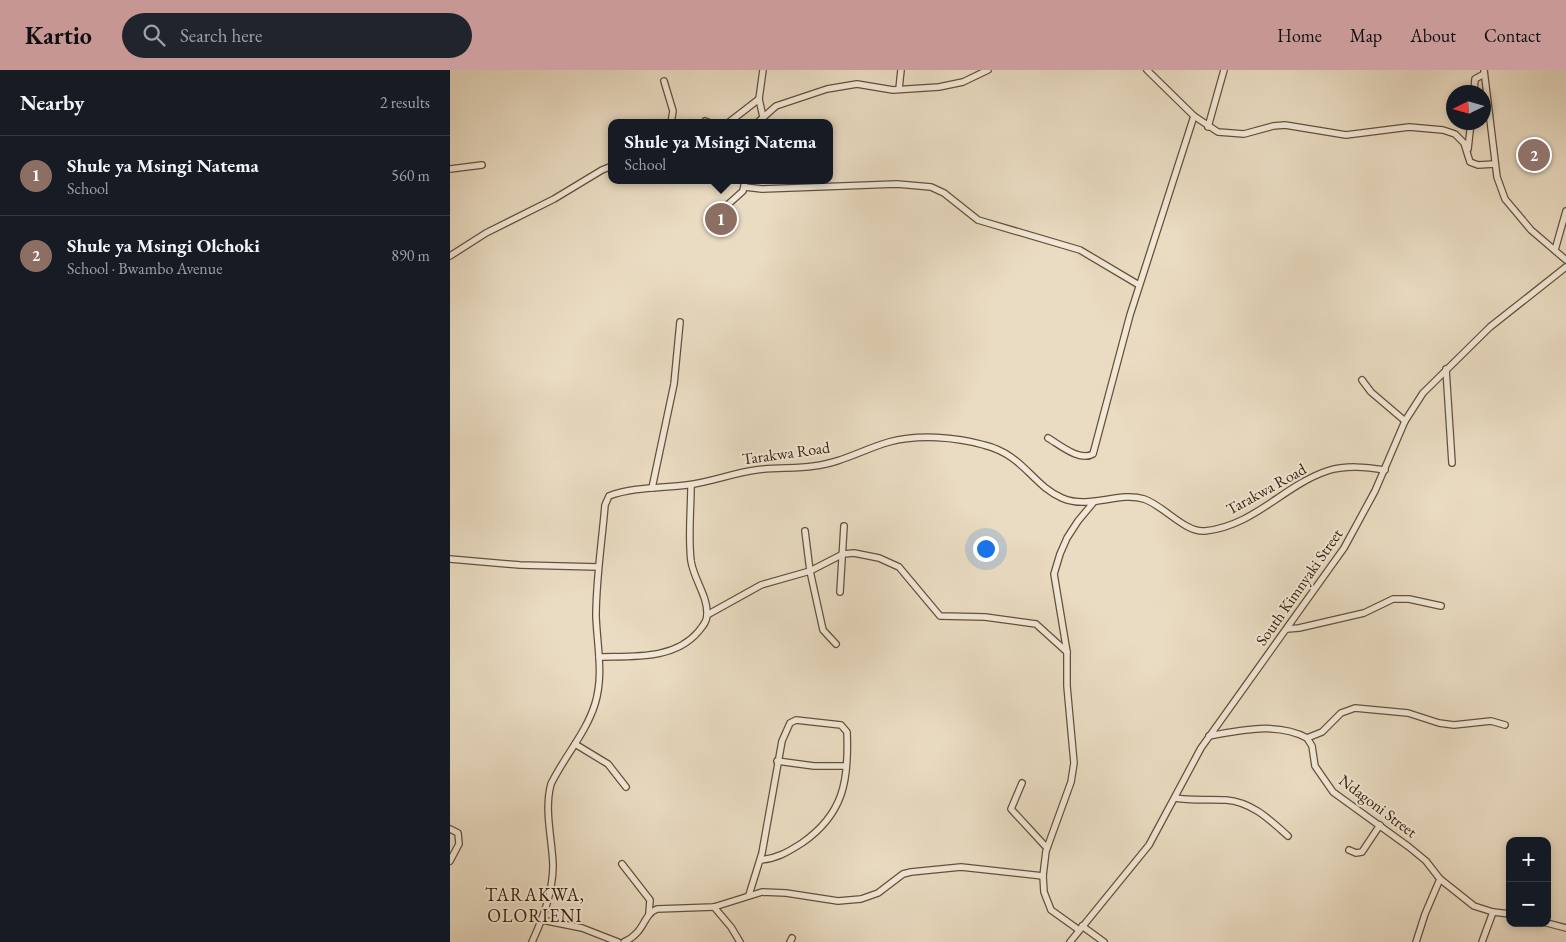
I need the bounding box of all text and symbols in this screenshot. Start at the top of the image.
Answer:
search box [122,13,472,58]
text: Kartio [25,20,92,51]
icon: search [140,21,168,49]
text: Search here [180,23,262,48]
text: Home [1277,24,1322,47]
text: Map [1350,24,1382,47]
text: About [1410,24,1456,47]
text: Contact [1484,24,1541,47]
north arrow [1446,85,1491,130]
text: Nearby [20,89,84,116]
text: 2 results [380,92,430,113]
popup [608,119,833,184]
text: Shule ya Msingi Natema [625,129,816,154]
pin: 2 [1518,136,1550,174]
text: Shule ya Msingi Natema [67,153,259,178]
text: School [625,154,666,175]
text: 1 [32,165,40,186]
text: 560 m [391,165,430,186]
text: School [67,178,109,199]
pin: 1 [705,200,737,238]
text: Shule ya Msingi Olchoki [67,233,260,258]
text: 2 [32,245,40,266]
text: 890 m [391,245,430,266]
text: School · Bwambo Avenue [67,258,222,279]
street label: Tarakwa Road [741,436,832,470]
street label: Tarakwa Road [1222,458,1311,520]
street label: South Kimnyaki Street [1251,524,1347,650]
your location [973,536,999,562]
street label: Ndagoni Street [1335,770,1421,842]
map controls [1506,837,1551,927]
button: + [1506,837,1551,882]
button: − [1506,882,1551,927]
district label: TARAKWA, OLORIENI [485,883,585,927]

